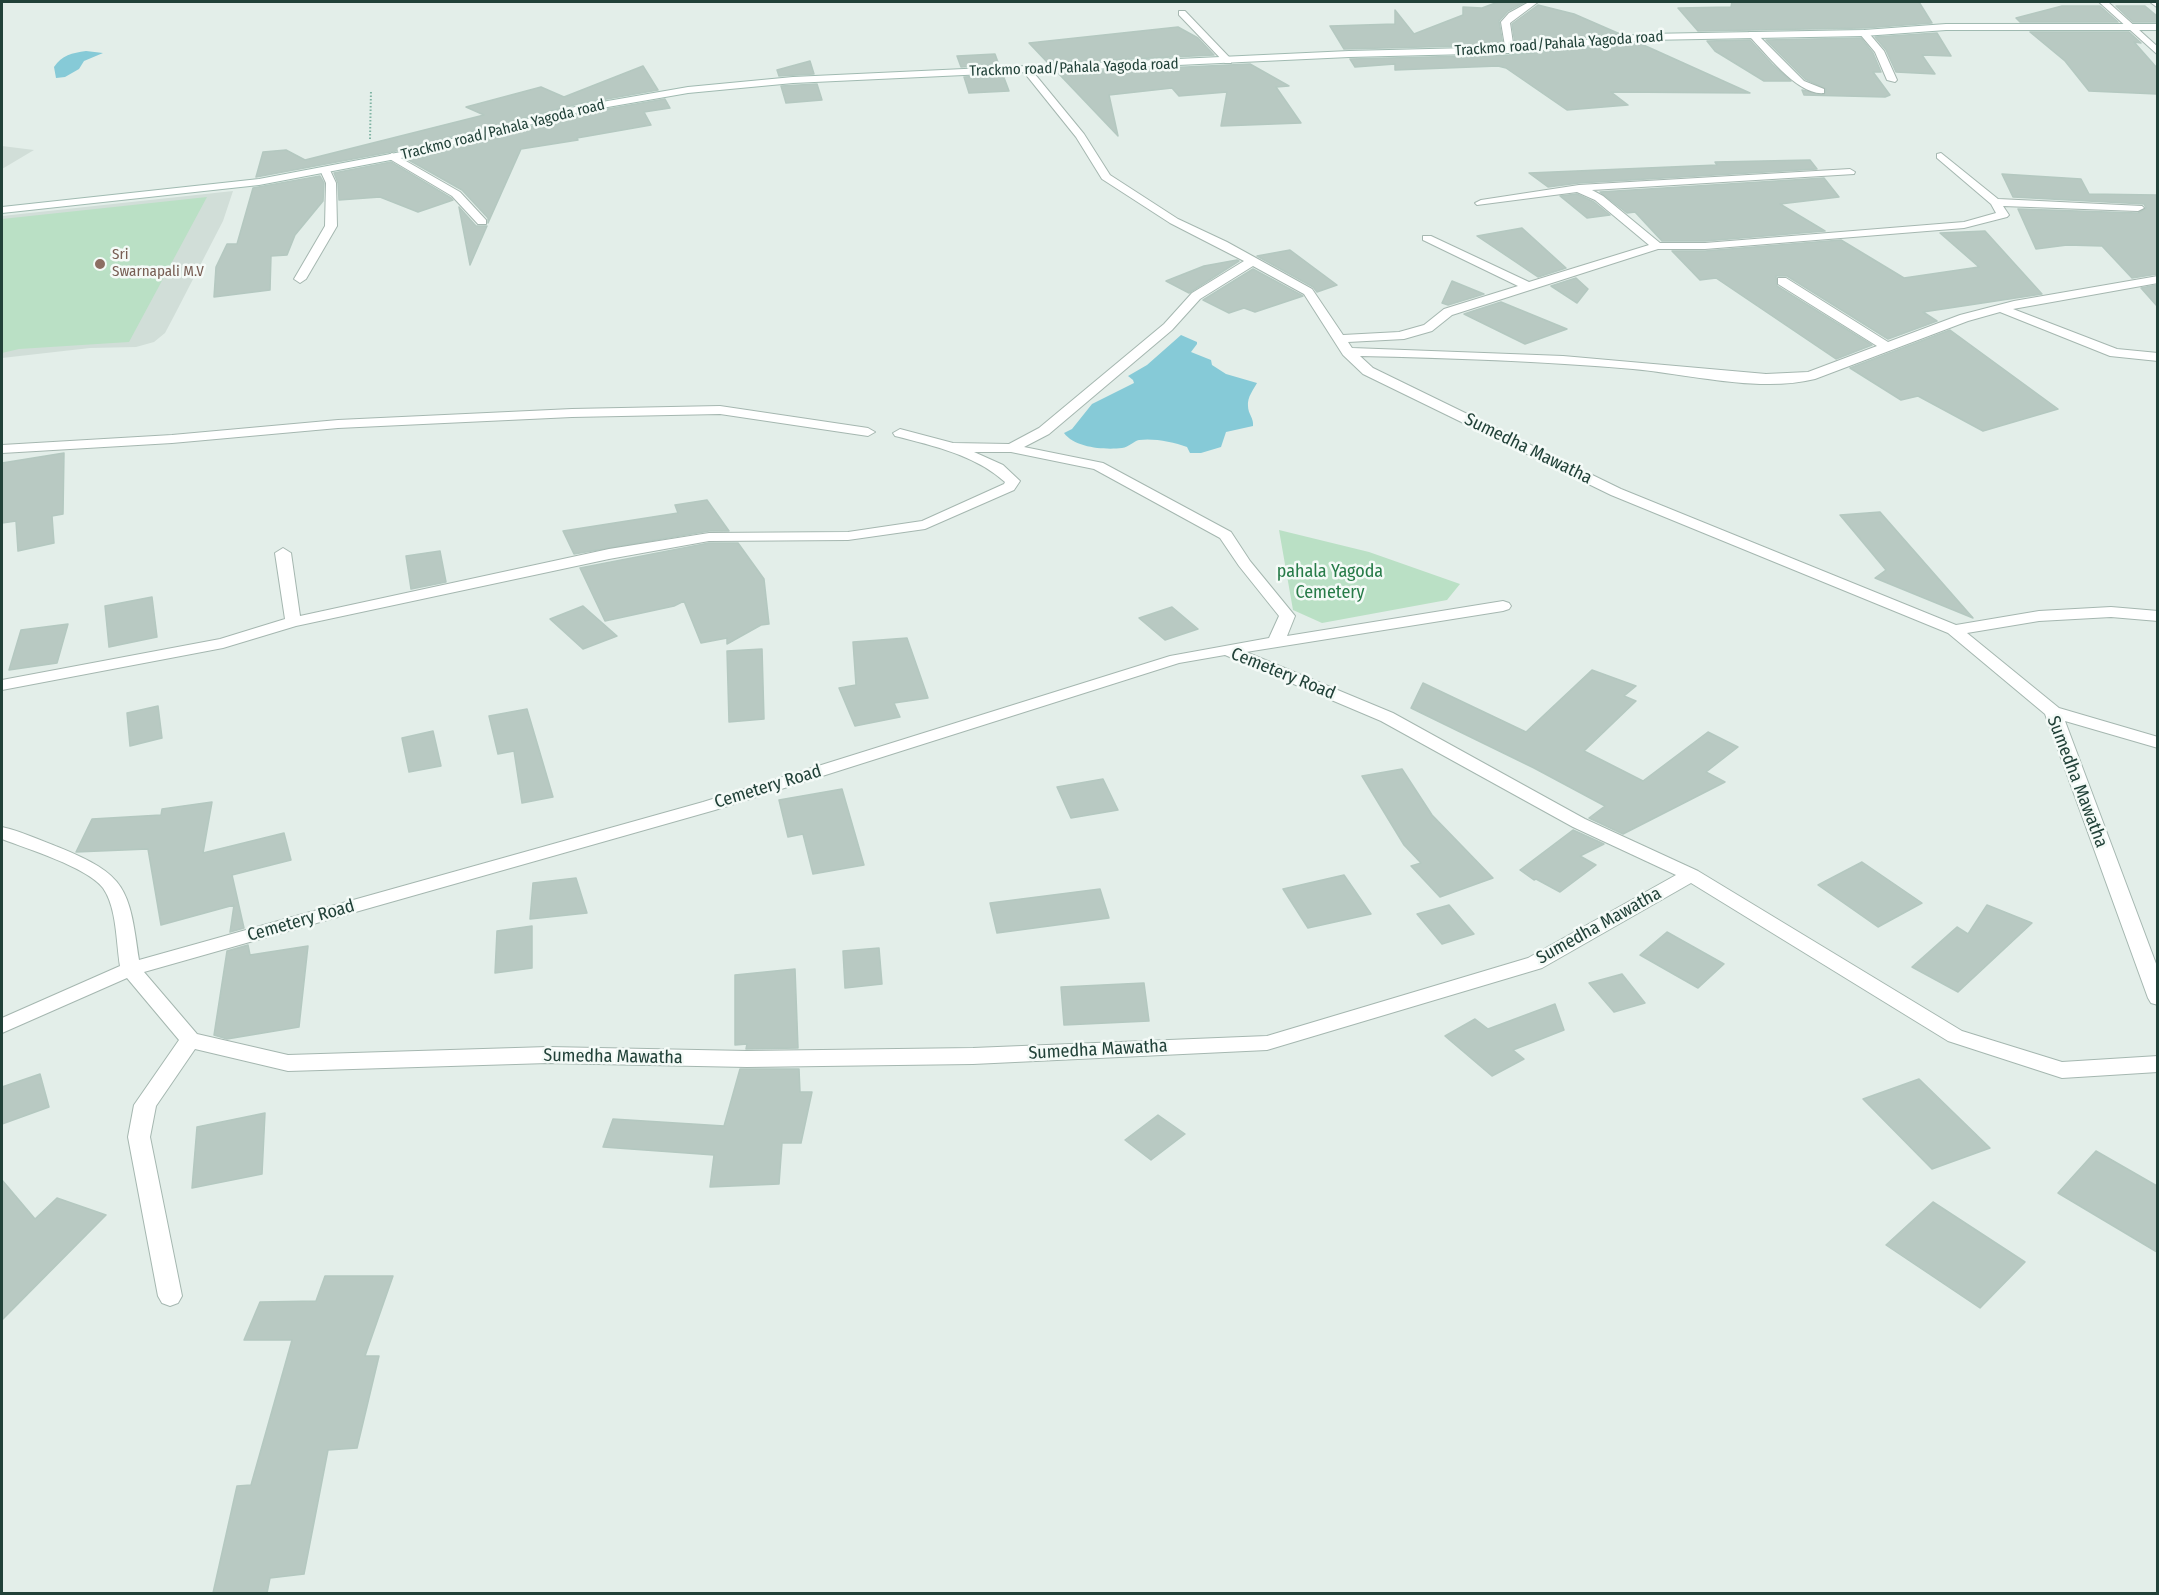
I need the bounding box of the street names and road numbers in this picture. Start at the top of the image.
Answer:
street label: Trackmo road/Pahala Yagoda road [1454,28,1664,60]
street label: Trackmo road/Pahala Yagoda road [969,55,1179,81]
street label: Trackmo road/Pahala Yagoda road [399,96,607,164]
street label: Sumedha Mawatha [1461,409,1595,489]
street label: Cemetery Road [1228,643,1338,705]
street label: Sumedha Mawatha [2042,713,2112,851]
street label: Cemetery Road [712,760,824,814]
street label: Sumedha Mawatha [1533,883,1665,969]
street label: Cemetery Road [245,895,357,947]
street label: Sumedha Mawatha [1028,1036,1168,1064]
street label: Sumedha Mawatha [543,1045,683,1069]

